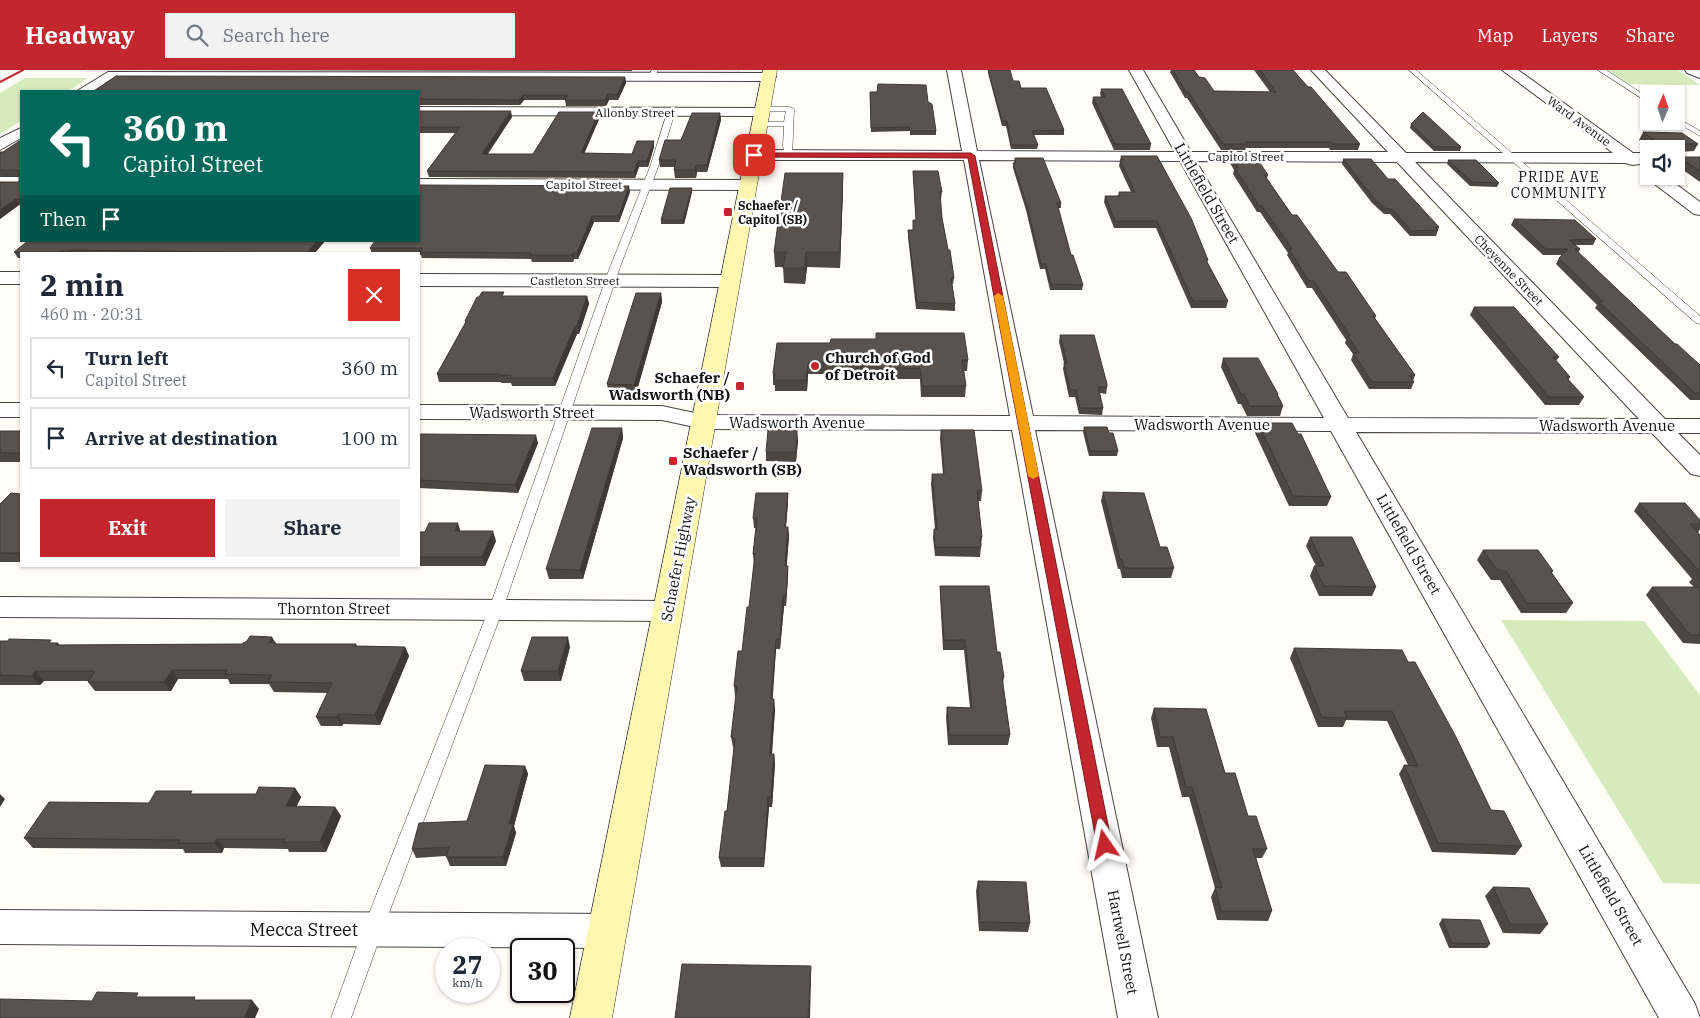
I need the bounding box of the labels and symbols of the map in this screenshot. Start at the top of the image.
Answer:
north arrow [1640,85,1685,130]
street label: Ward Avenue [1544,93,1614,149]
street label: Allonby Street [595,105,675,120]
pin [733,134,775,176]
street label: Littlefield Street [1170,139,1244,247]
street label: Capitol Street [1208,149,1284,164]
district label: PRIDE AVE COMMUNITY [1511,168,1607,202]
street label: Capitol Street [546,177,622,192]
place label: Schaefer / Capitol (SB) [738,198,807,227]
marker: Schaefer / Capitol (SB) [722,206,734,218]
street label: Cheyenne Street [1471,231,1547,309]
street label: Castleton Street [530,273,620,288]
place label: Church of God of Detroit [825,348,932,384]
marker: Church of God of Detroit [809,360,821,372]
place label: Schaefer / Wadsworth (NB) [609,368,730,404]
marker: Schaefer / Wadsworth (NB) [734,380,746,392]
street label: Wadsworth Street [469,403,595,422]
street label: Wadsworth Avenue [729,413,865,432]
street label: Wadsworth Avenue [1134,415,1270,434]
street label: Wadsworth Avenue [1539,416,1675,435]
place label: Schaefer / Wadsworth (SB) [683,443,802,479]
marker: Schaefer / Wadsworth (SB) [667,455,679,467]
street label: Littlefield Street [1372,490,1446,598]
street label: Schaefer Highway [657,495,699,623]
street label: Thornton Street [278,599,390,618]
position arrow [1078,818,1130,870]
street label: Littlefield Street [1574,841,1648,949]
street label: Hartwell Street [1104,888,1142,996]
street label: Mecca Street [250,918,358,941]
speed limit sign: 30 [510,938,575,1003]

